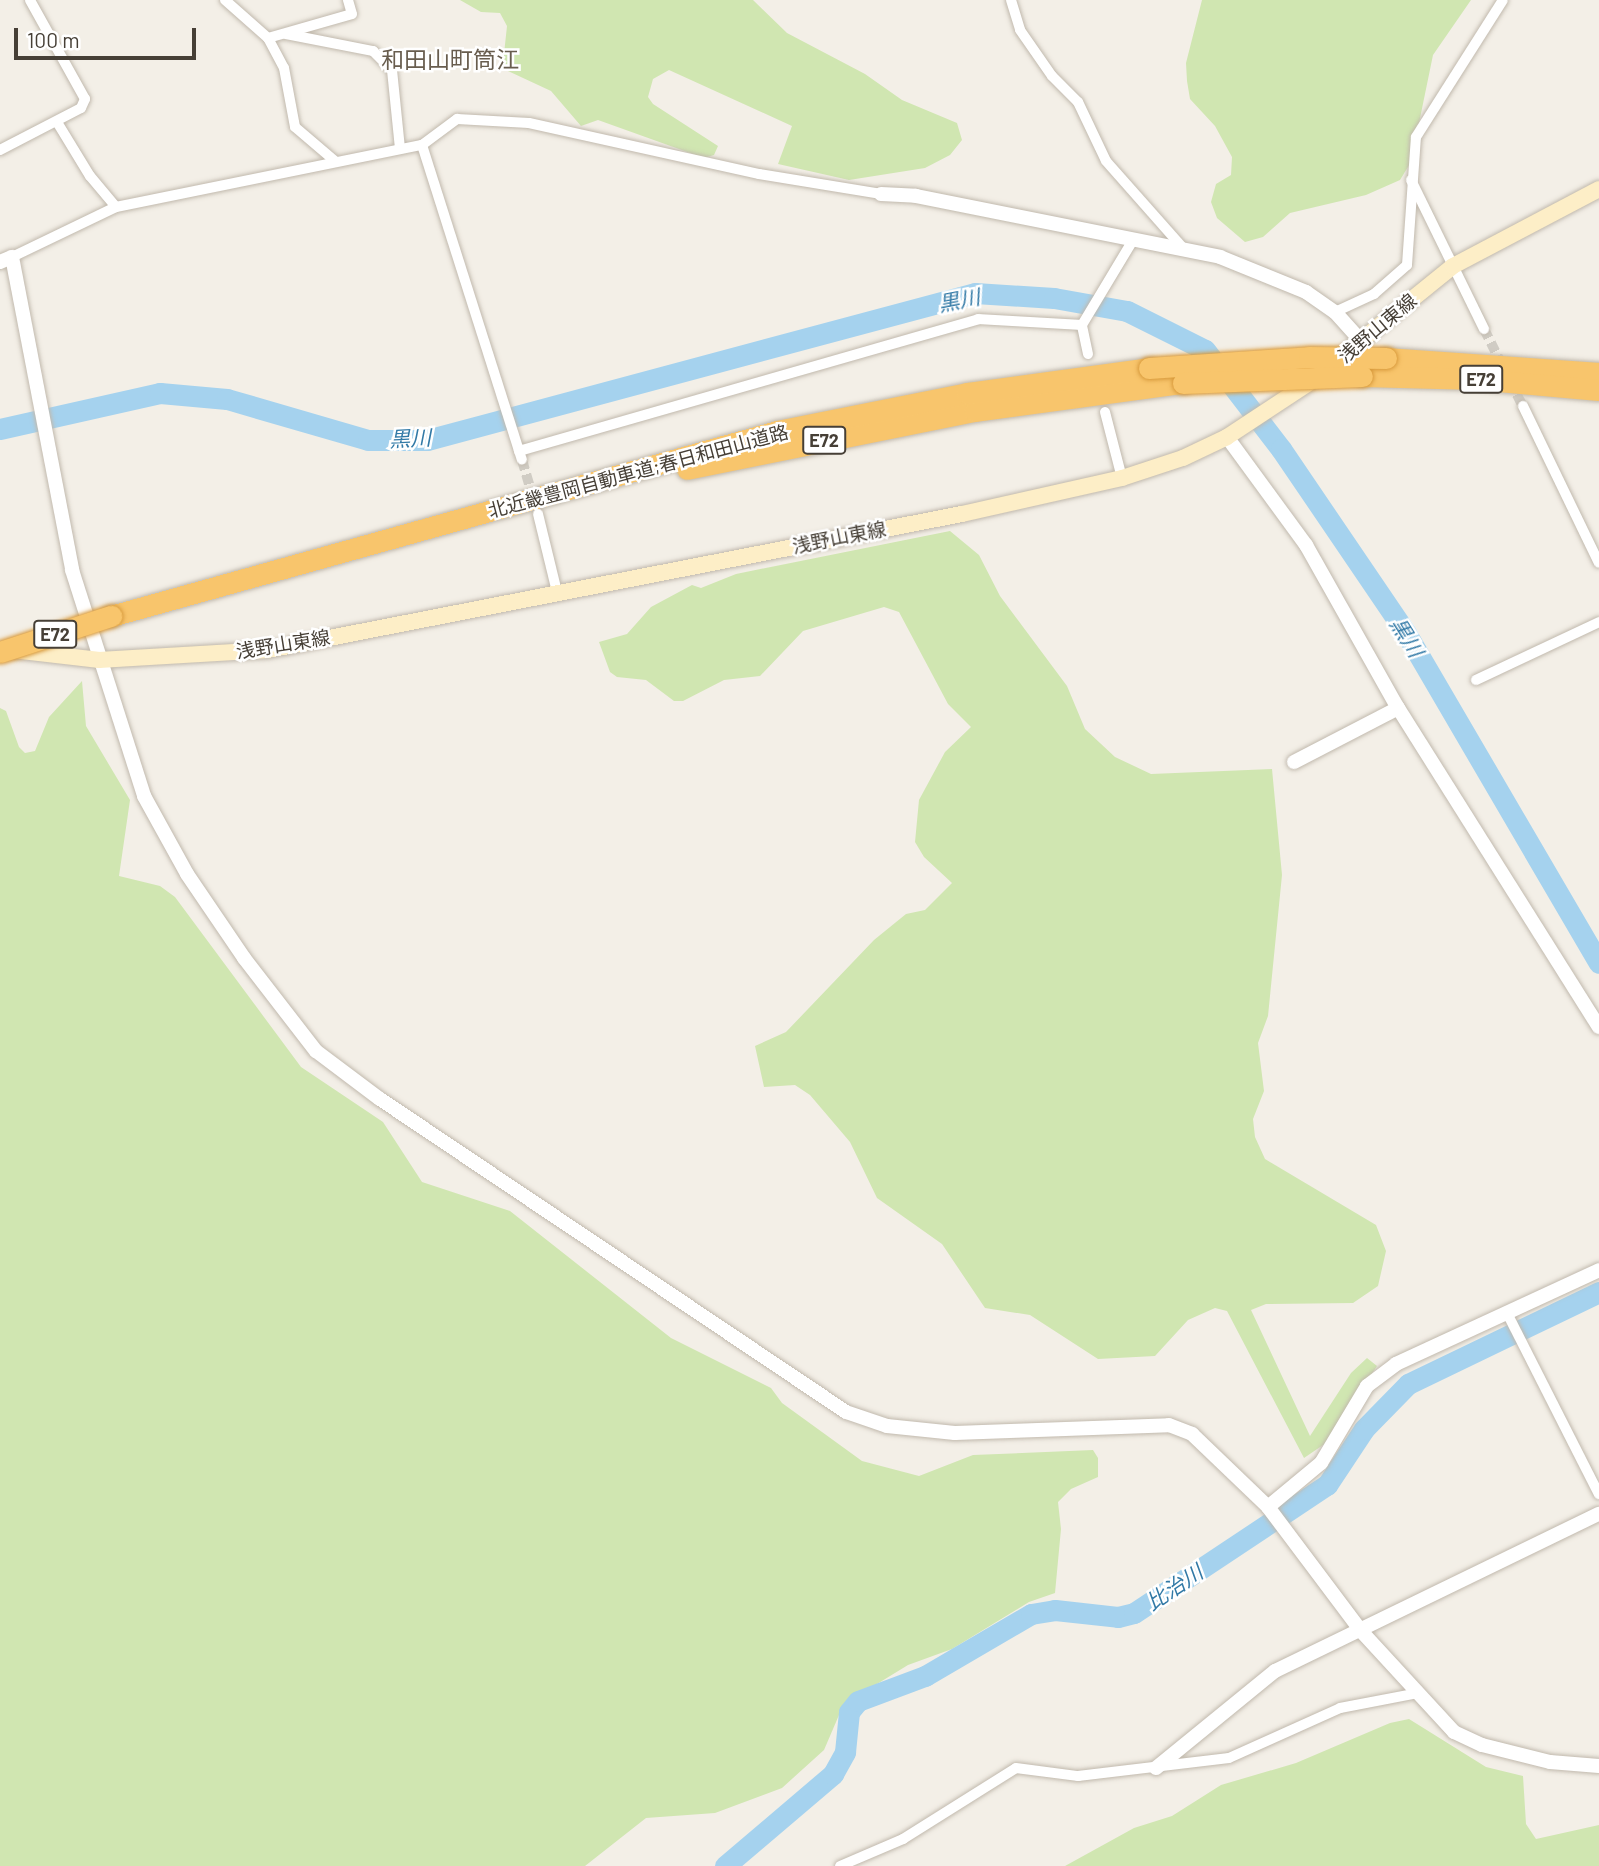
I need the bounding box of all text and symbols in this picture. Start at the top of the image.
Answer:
scale bar [18,14,200,58]
text: 100 m [27,27,80,52]
district label: 和田山町筒江 [381,45,519,73]
water label: 黒川 [936,284,982,316]
street label: 浅野山東線 [1333,289,1421,367]
road number: E72 [1458,365,1504,394]
street label: 北近畿豊岡自動車道;春日和田山道路 [485,420,791,522]
water label: 黒川 [388,424,432,452]
road number: E72 [801,426,847,454]
street label: 浅野山東線 [790,517,888,557]
water label: 黒川 [1385,613,1429,661]
road number: E72 [32,620,78,648]
street label: 浅野山東線 [234,625,332,663]
water label: 比治川 [1141,1559,1207,1615]

